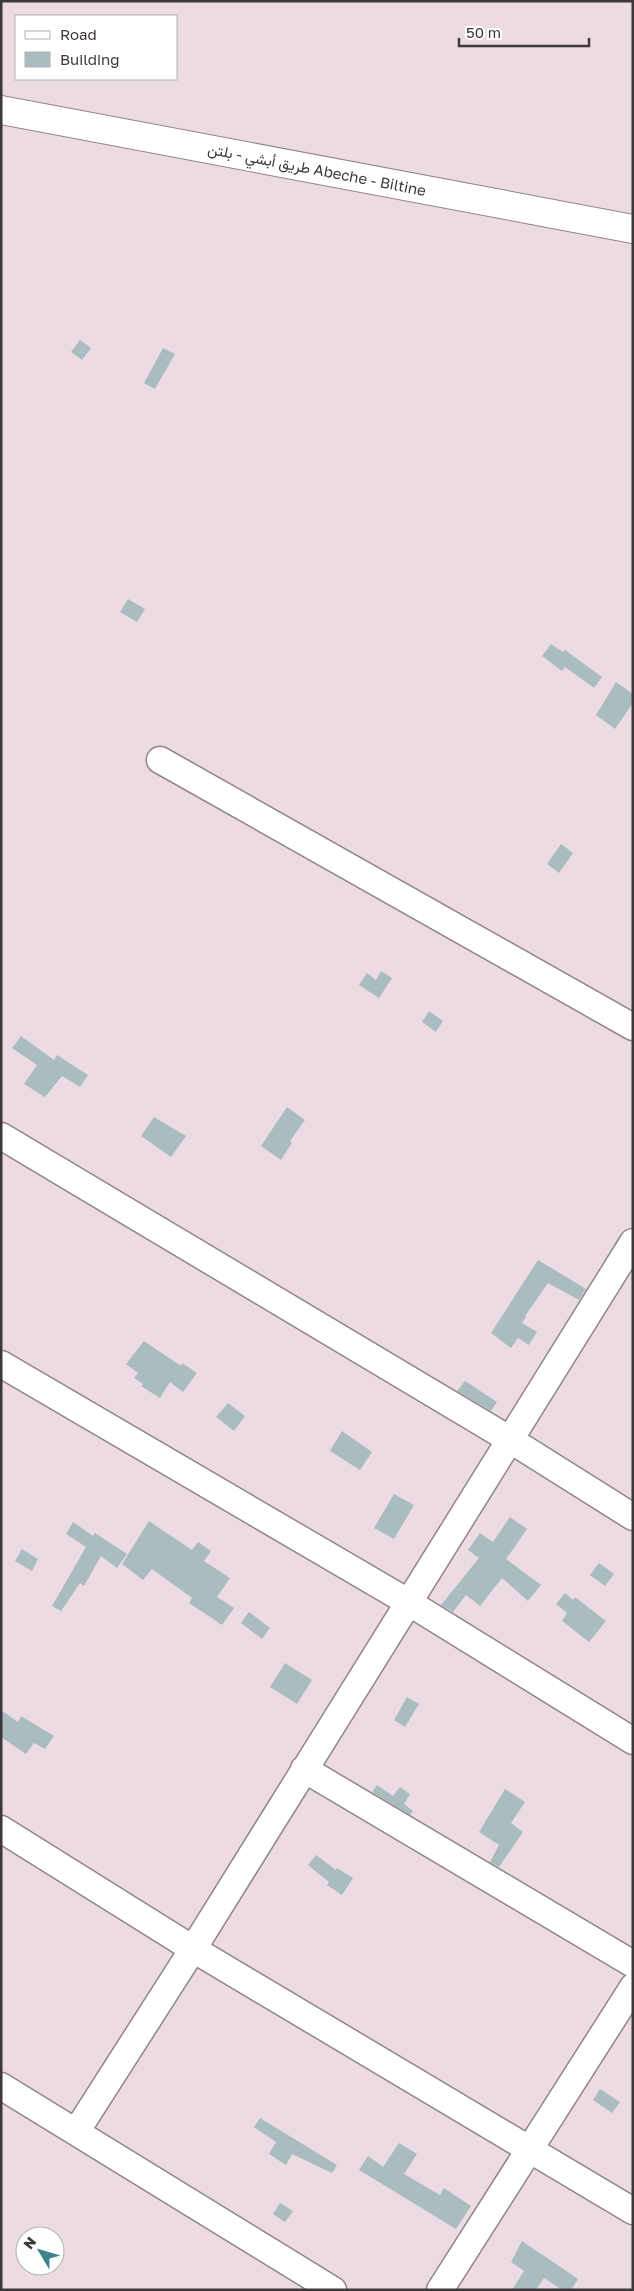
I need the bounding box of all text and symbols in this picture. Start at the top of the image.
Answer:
legend [15,15,178,80]
scale bar [459,15,589,47]
text: 50 m [466,23,501,41]
text: Road [60,25,97,43]
text: Building [60,50,120,68]
street label: طريق أبشي - بلتن Abeche - Biltine [205,139,428,204]
north arrow [15,2226,65,2276]
text: N [19,2233,39,2252]

